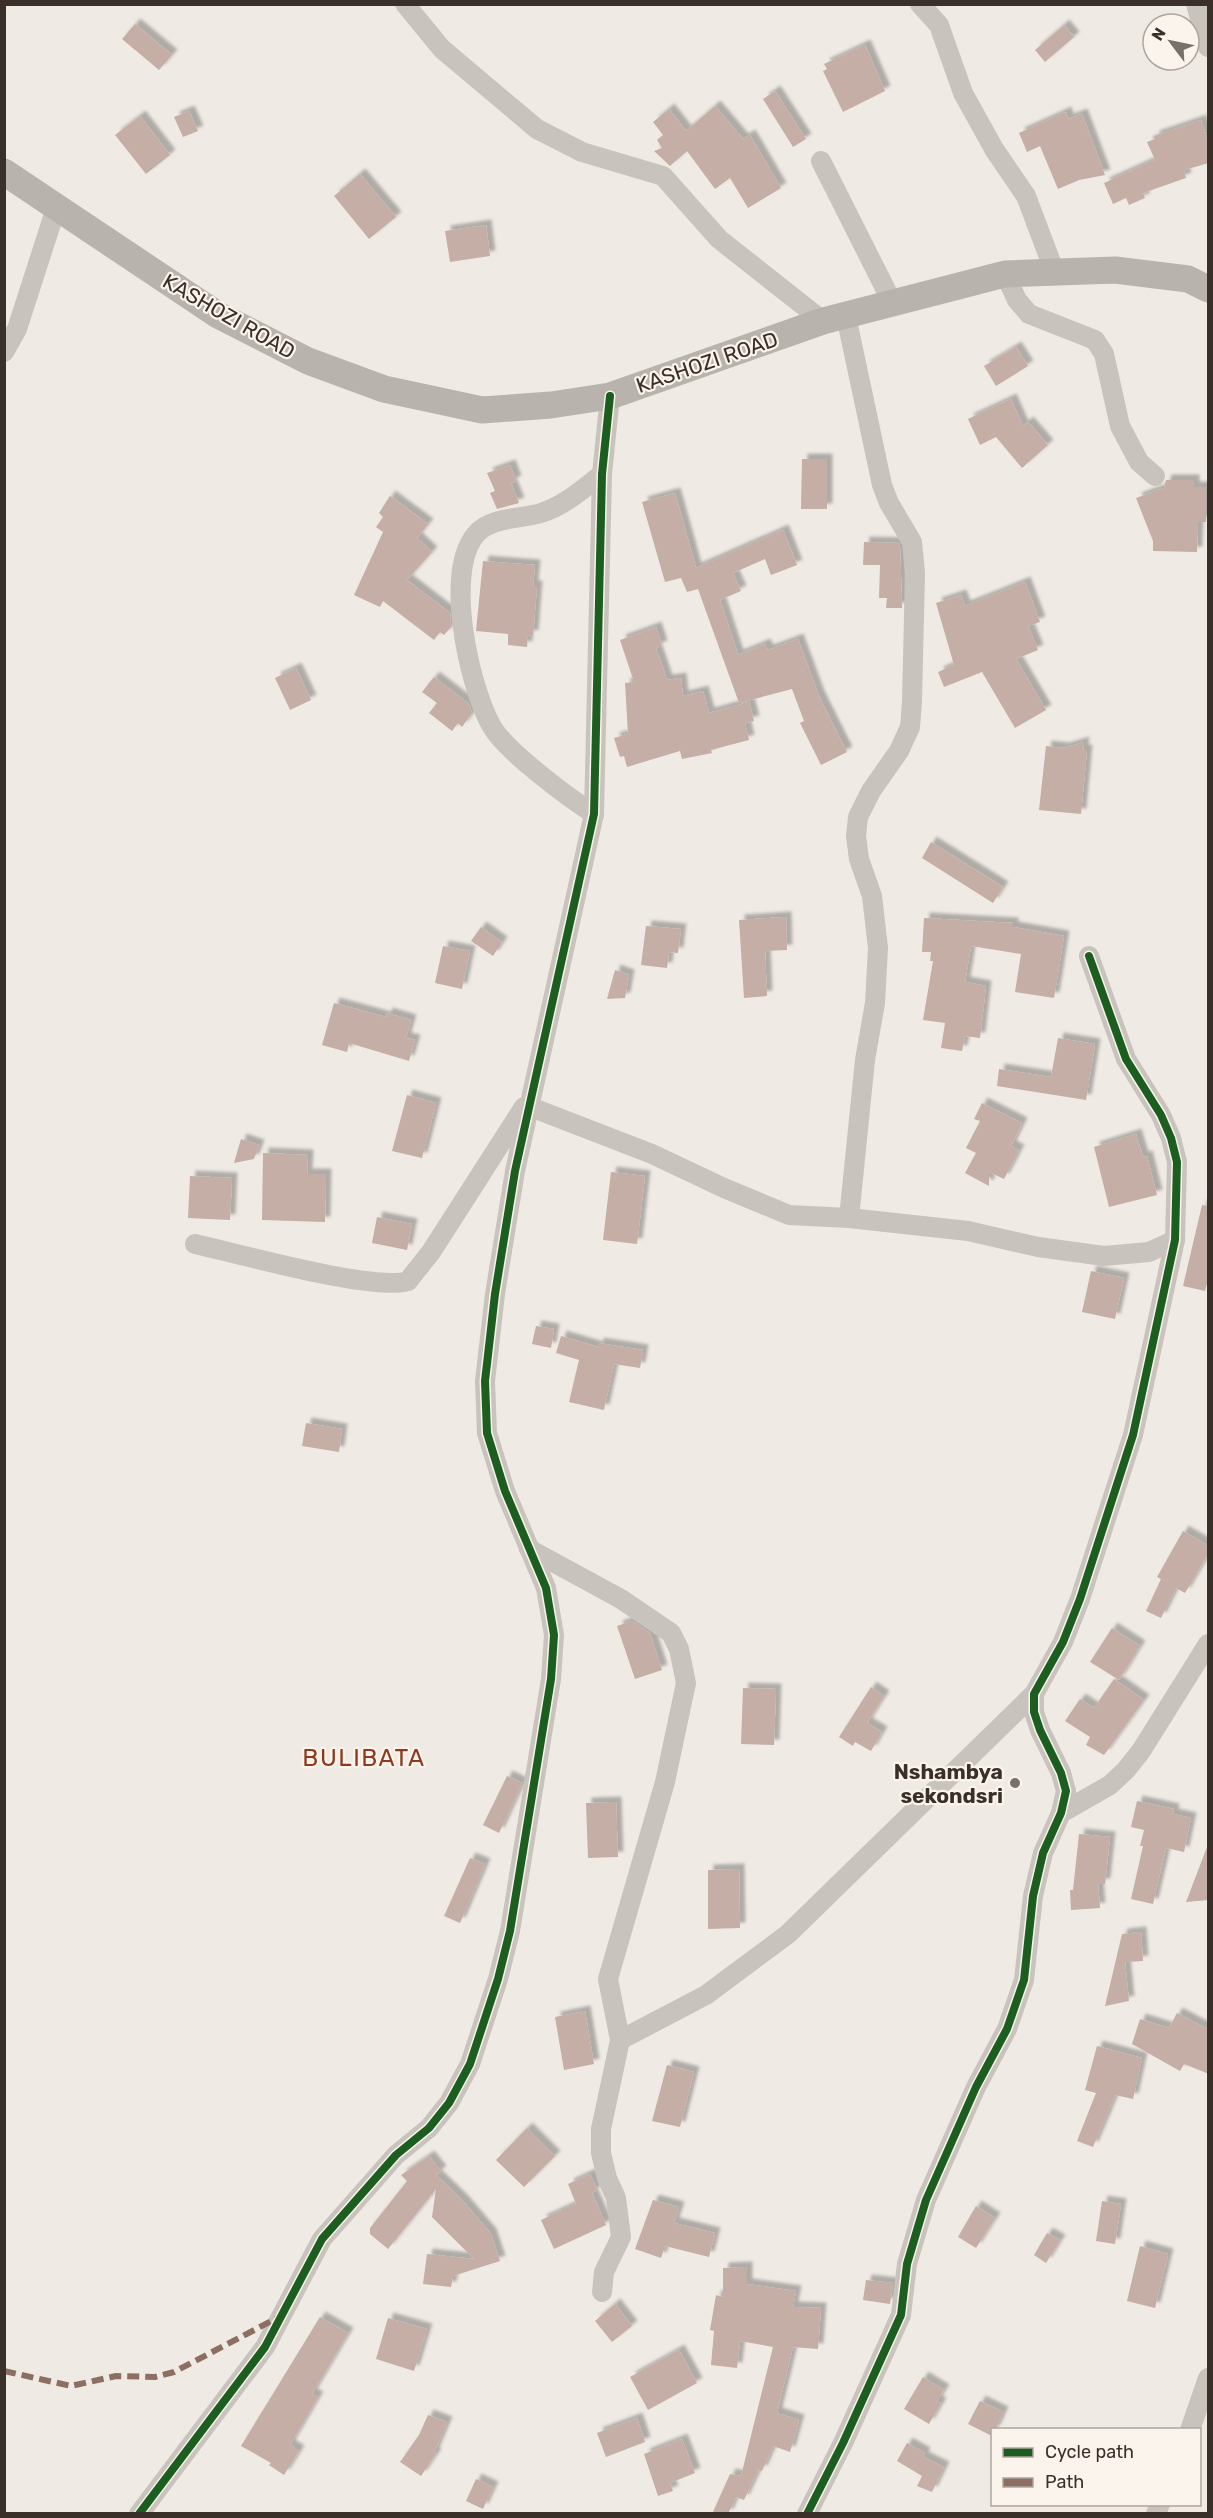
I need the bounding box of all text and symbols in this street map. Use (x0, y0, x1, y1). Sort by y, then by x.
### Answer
north arrow (1141, 12, 1201, 72)
text: N (1148, 24, 1170, 44)
street label: KASHOZI ROAD (159, 268, 299, 364)
street label: KASHOZI ROAD (633, 326, 781, 398)
district label: BULIBATA (302, 1744, 426, 1772)
place label: Nshambya sekondsri (894, 1759, 1003, 1808)
marker: Nshambya sekondsri (1008, 1776, 1022, 1790)
legend (991, 2428, 1201, 2506)
text: Cycle path (1045, 2441, 1134, 2463)
text: Path (1045, 2471, 1084, 2493)

